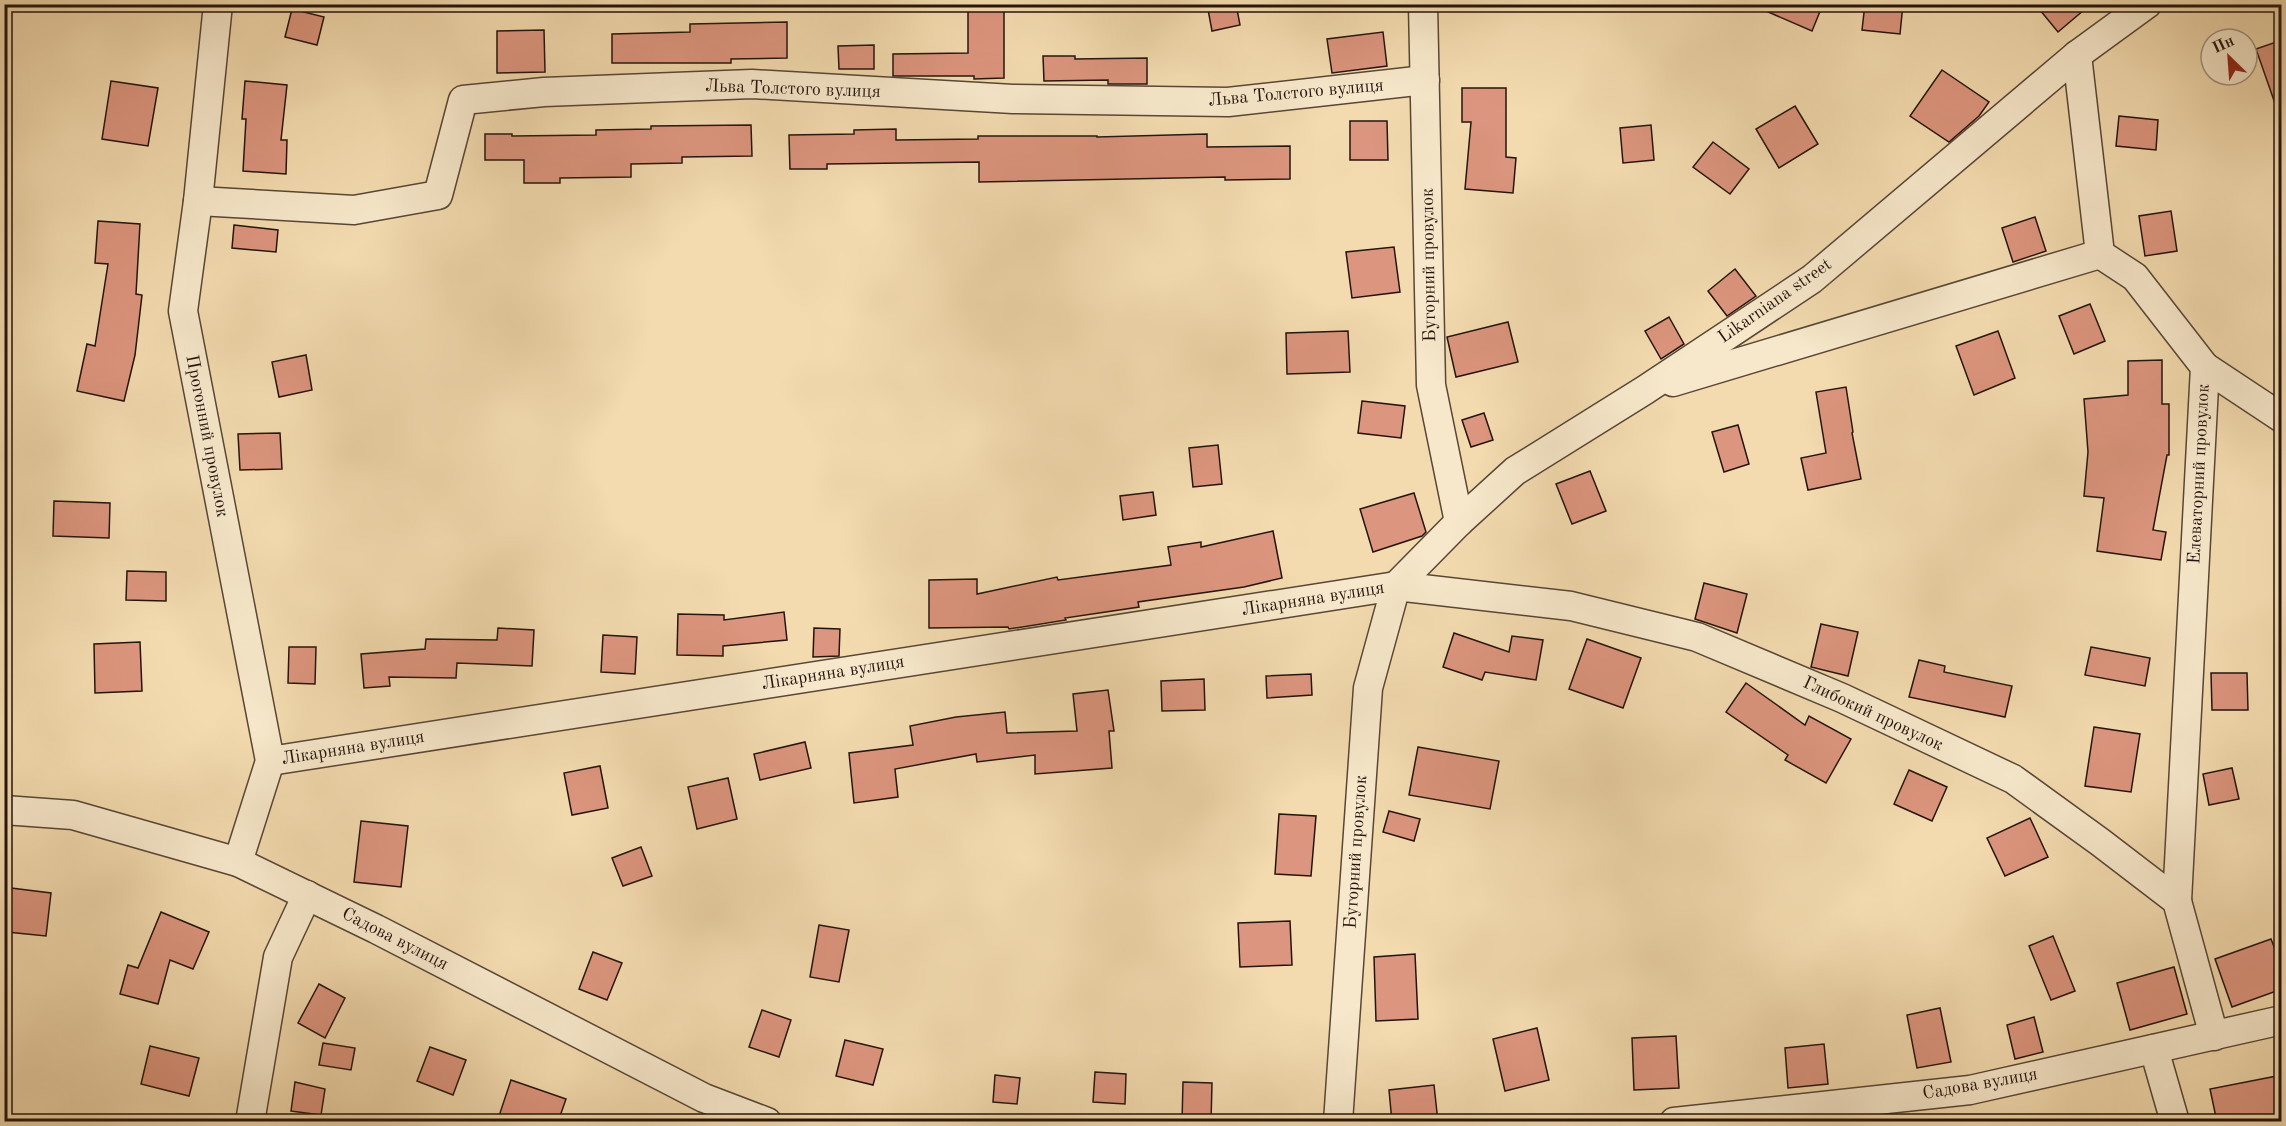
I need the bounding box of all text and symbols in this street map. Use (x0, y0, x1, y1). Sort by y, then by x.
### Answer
north arrow (2199, 27, 2259, 87)
text: Пн (2210, 33, 2237, 57)
street label: Льва Толстого вулиця (1208, 76, 1384, 110)
street label: Льва Толстого вулиця (705, 77, 881, 101)
street label: Бугорний провулок (1419, 188, 1439, 342)
street label: Likarniana street (1715, 255, 1835, 347)
street label: Прогонний провулок (182, 353, 232, 519)
street label: Елеваторний провулок (2185, 383, 2213, 565)
street label: Лікарняна вулиця (1240, 579, 1386, 619)
street label: Лікарняна вулиця (760, 653, 906, 693)
street label: Глибокий провулок (1800, 674, 1946, 754)
street label: Лікарняна вулиця (280, 728, 426, 768)
street label: Бугорний провулок (1342, 775, 1370, 929)
street label: Садова вулиця (339, 905, 451, 973)
street label: Садова вулиця (1921, 1065, 2039, 1103)

